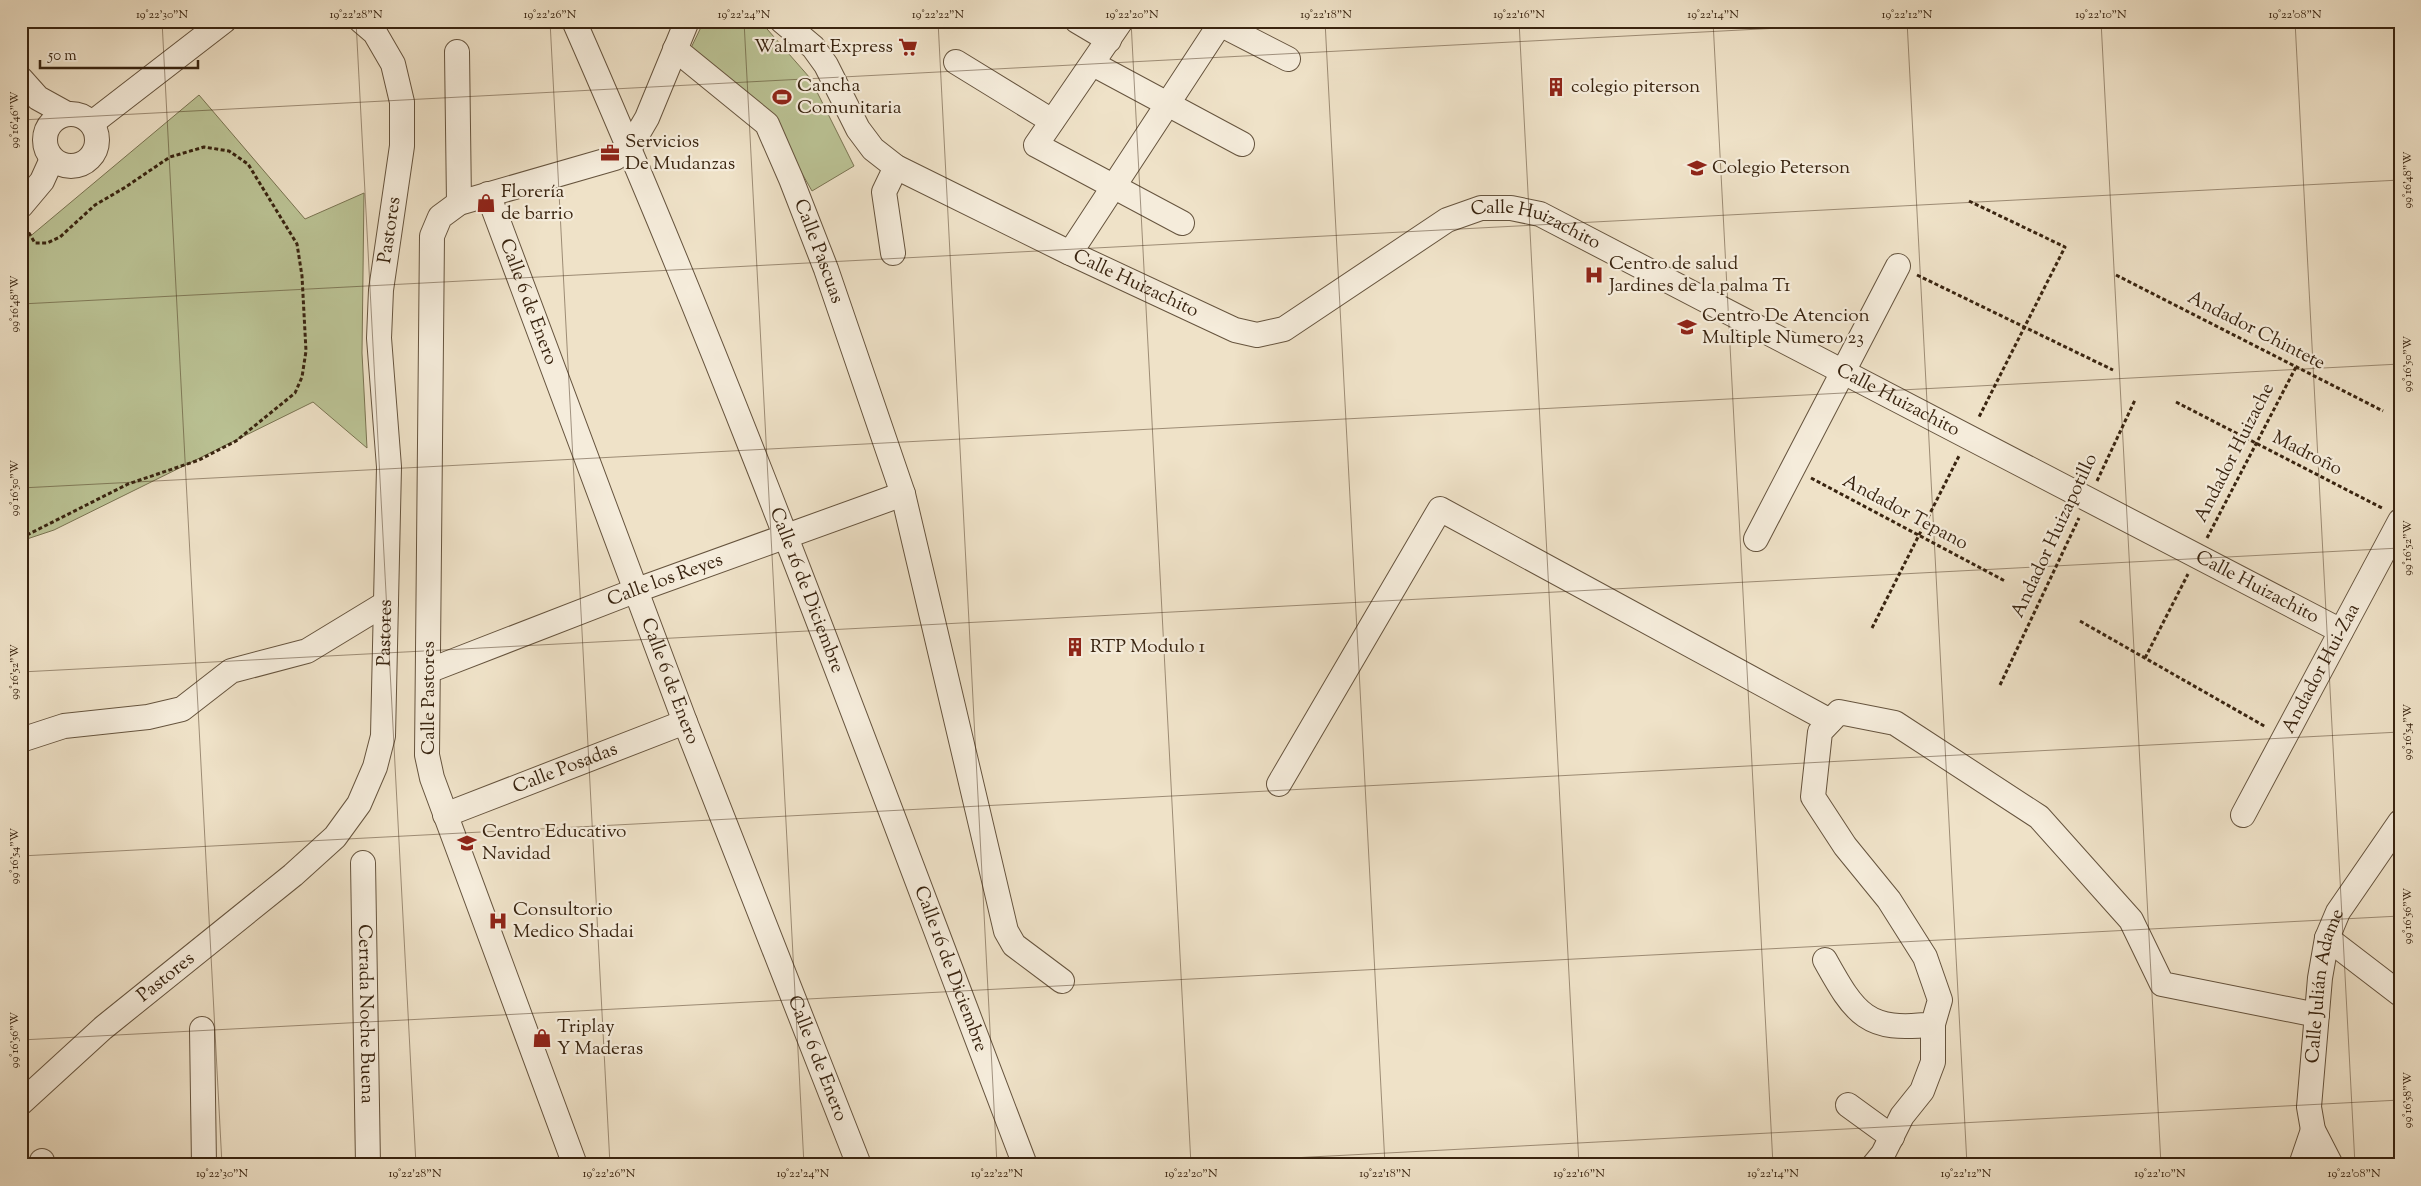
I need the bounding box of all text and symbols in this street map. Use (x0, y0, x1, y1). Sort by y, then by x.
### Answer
text: 19°22'30"N (136, 6, 189, 24)
text: 19°22'28"N (330, 6, 383, 24)
text: 19°22'26"N (524, 6, 577, 24)
text: 19°22'24"N (718, 6, 771, 24)
text: 19°22'22"N (912, 6, 965, 24)
text: 19°22'20"N (1106, 6, 1159, 24)
text: 19°22'18"N (1300, 6, 1352, 24)
text: 19°22'16"N (1493, 6, 1545, 24)
text: 19°22'14"N (1687, 6, 1739, 24)
text: 19°22'12"N (1882, 6, 1933, 24)
text: 19°22'10"N (2075, 6, 2127, 24)
text: 19°22'08"N (2268, 6, 2322, 24)
place label: Walmart Express (754, 34, 893, 61)
supermarket icon: Walmart Express (897, 36, 919, 58)
scale bar (40, 38, 198, 70)
text: 50 m (47, 46, 77, 67)
place label: Cancha Comunitaria (797, 73, 902, 122)
place label: colegio piterson (1571, 74, 1700, 101)
building icon: colegio piterson (1545, 76, 1567, 98)
sports icon: Cancha Comunitaria (771, 86, 793, 108)
text: 99°16'46"W (6, 91, 24, 148)
place label: Servicios De Mudanzas (625, 129, 735, 178)
office icon: Servicios De Mudanzas (599, 142, 621, 164)
text: 99°16'48"W (2399, 151, 2417, 209)
place label: Colegio Peterson (1712, 155, 1850, 182)
school or university icon: Colegio Peterson (1686, 157, 1708, 179)
place label: Florería de barrio (501, 179, 573, 228)
shop icon: Florería de barrio (475, 192, 497, 214)
street label: Calle Huizachito (1467, 194, 1605, 257)
street label: Pastores (372, 195, 408, 265)
street label: Calle Pascuas (787, 195, 850, 307)
street label: Calle 6 de Enero (492, 235, 564, 369)
street label: Calle Huizachito (1068, 243, 1203, 325)
place label: Centro de salud Jardines de la palma T1 (1608, 251, 1791, 300)
hospital icon: Centro de salud Jardines de la palma T1 (1583, 264, 1605, 286)
text: 99°16'48"W (6, 275, 24, 333)
street label: Andador Chintete (2182, 285, 2330, 377)
place label: Centro De Atencion Multiple Numero 23 (1702, 303, 1870, 352)
school or university icon: Centro De Atencion Multiple Numero 23 (1676, 316, 1698, 338)
text: 99°16'50"W (2399, 335, 2417, 392)
street label: Calle Huizachito (1831, 357, 1964, 444)
street label: Andador Huizache (2188, 379, 2282, 527)
street label: Madroño (2267, 425, 2347, 483)
street label: Andador Huizapotillo (2005, 449, 2105, 623)
text: 99°16'50"W (6, 459, 24, 516)
street label: Andador Tepano (1837, 468, 1973, 558)
street label: Calle 16 de Diciembre (762, 503, 851, 677)
text: 99°16'52"W (2399, 519, 2417, 576)
street label: Calle Huizachito (2190, 544, 2324, 631)
street label: Calle los Reyes (603, 547, 727, 614)
street label: Pastores (371, 599, 400, 667)
street label: Andador Hui-Zaa (2275, 599, 2367, 738)
street label: Calle 6 de Enero (634, 614, 706, 748)
place label: RTP Modulo 1 (1090, 634, 1206, 661)
building icon: RTP Modulo 1 (1064, 636, 1086, 658)
street label: Calle Pastores (416, 641, 443, 755)
text: 99°16'52"W (6, 643, 24, 700)
text: 99°16'54"W (2399, 703, 2417, 760)
street label: Calle Posadas (509, 736, 622, 801)
place label: Centro Educativo Navidad (482, 819, 626, 868)
text: 99°16'54"W (6, 827, 24, 884)
school or university icon: Centro Educativo Navidad (456, 832, 478, 854)
street label: Calle 16 de Diciembre (907, 882, 994, 1056)
text: 99°16'56"W (2399, 887, 2417, 944)
place label: Consultorio Medico Shadai (513, 897, 634, 946)
street label: Calle Julián Adame (2299, 904, 2351, 1064)
hospital icon: Consultorio Medico Shadai (487, 910, 509, 932)
street label: Cerrada Noche Buena (351, 924, 380, 1104)
street label: Pastores (131, 946, 201, 1009)
street label: Calle 6 de Enero (780, 992, 854, 1125)
text: 99°16'56"W (6, 1011, 24, 1068)
place label: Triplay Y Maderas (557, 1014, 643, 1063)
shop icon: Triplay Y Maderas (531, 1027, 553, 1049)
text: 99°16'58"W (2399, 1071, 2417, 1128)
text: 19°22'30"N (196, 1165, 249, 1183)
text: 19°22'28"N (389, 1165, 442, 1183)
text: 19°22'26"N (583, 1165, 636, 1183)
text: 19°22'24"N (777, 1165, 830, 1183)
text: 19°22'22"N (971, 1165, 1024, 1183)
text: 19°22'20"N (1165, 1165, 1218, 1183)
text: 19°22'18"N (1359, 1165, 1411, 1183)
text: 19°22'16"N (1553, 1165, 1605, 1183)
text: 19°22'14"N (1747, 1165, 1799, 1183)
text: 19°22'12"N (1941, 1165, 1992, 1183)
text: 19°22'10"N (2134, 1165, 2186, 1183)
text: 19°22'08"N (2327, 1165, 2381, 1183)

